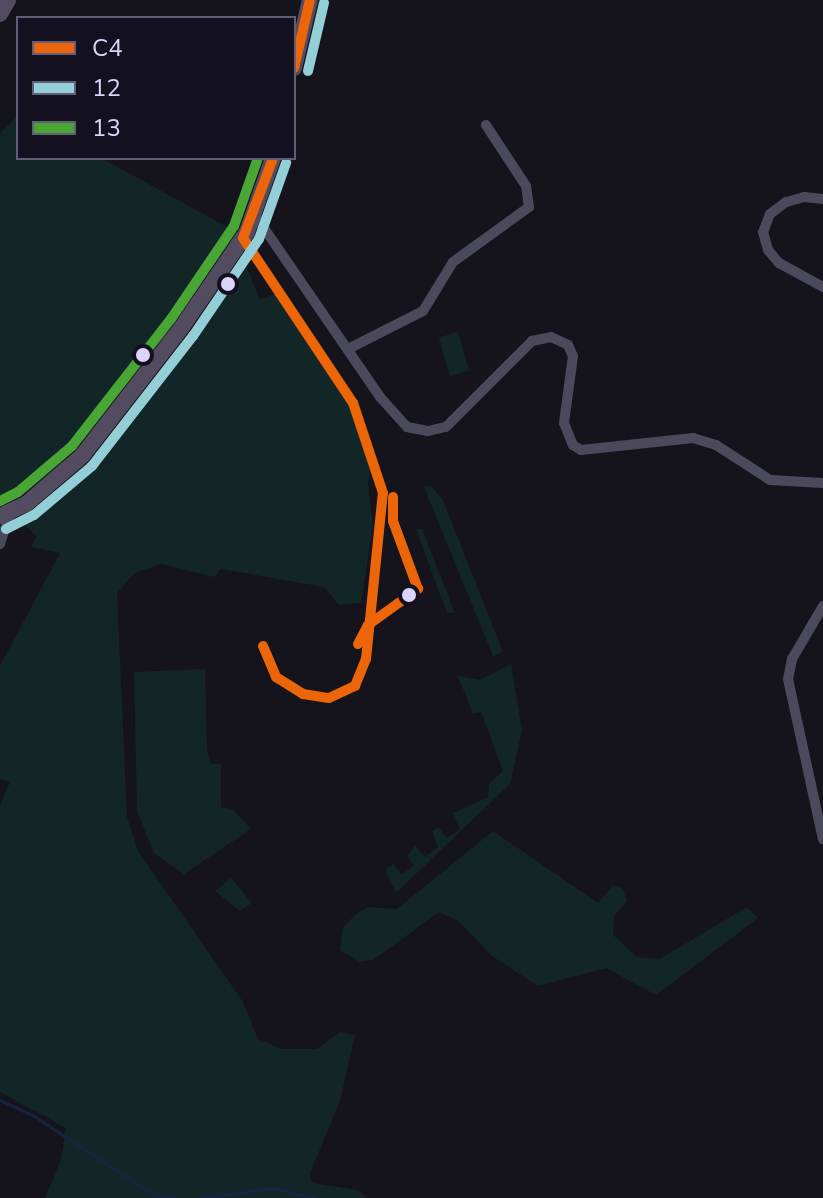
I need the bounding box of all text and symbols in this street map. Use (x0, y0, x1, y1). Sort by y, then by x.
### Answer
legend (16, 16, 296, 160)
text: C4 (92, 32, 123, 64)
text: 12 (92, 72, 121, 104)
text: 13 (92, 112, 121, 144)
unlabelled marker (220, 276, 236, 292)
unlabelled marker (135, 347, 151, 363)
unlabelled marker (401, 587, 417, 603)

